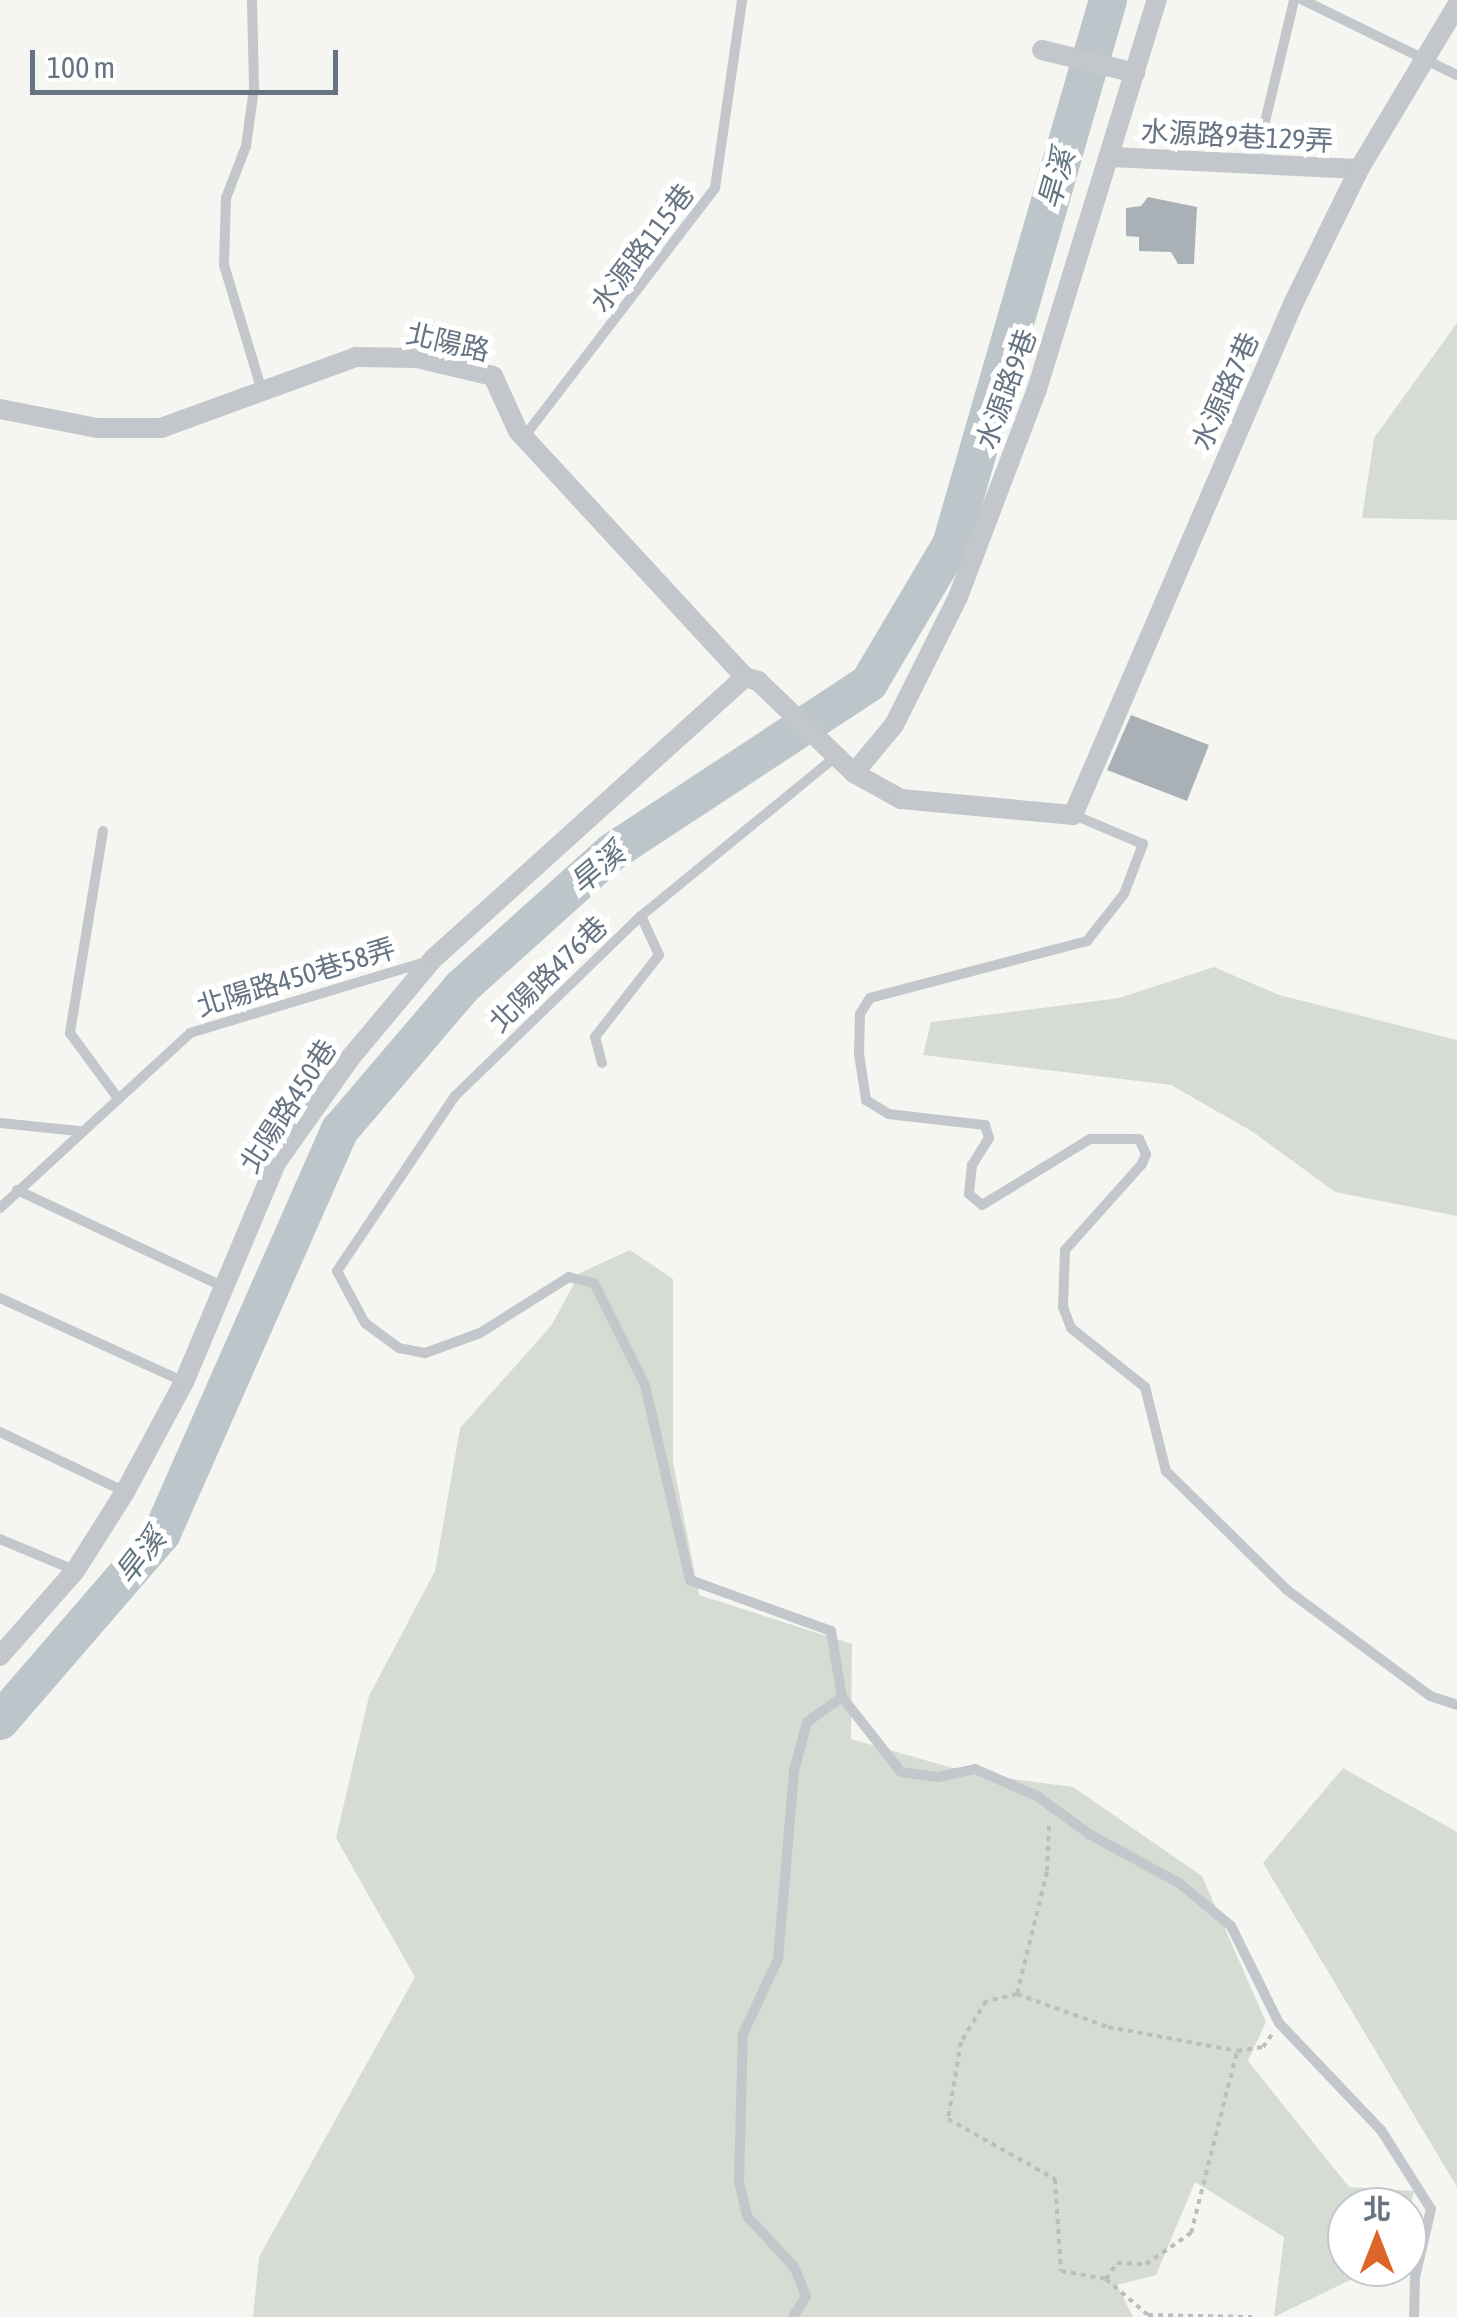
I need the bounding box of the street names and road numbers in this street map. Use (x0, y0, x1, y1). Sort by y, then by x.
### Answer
street label: 水源路9巷129弄 (1140, 114, 1334, 158)
street label: 水源路115巷 (583, 177, 701, 319)
street label: 北陽路 (403, 316, 493, 368)
street label: 水源路9巷 (969, 324, 1043, 454)
street label: 水源路7巷 (1184, 327, 1266, 455)
street label: 北陽路476巷 (482, 909, 614, 1039)
street label: 北陽路450巷58弄 (193, 931, 399, 1023)
street label: 北陽路450巷 (233, 1033, 343, 1179)

